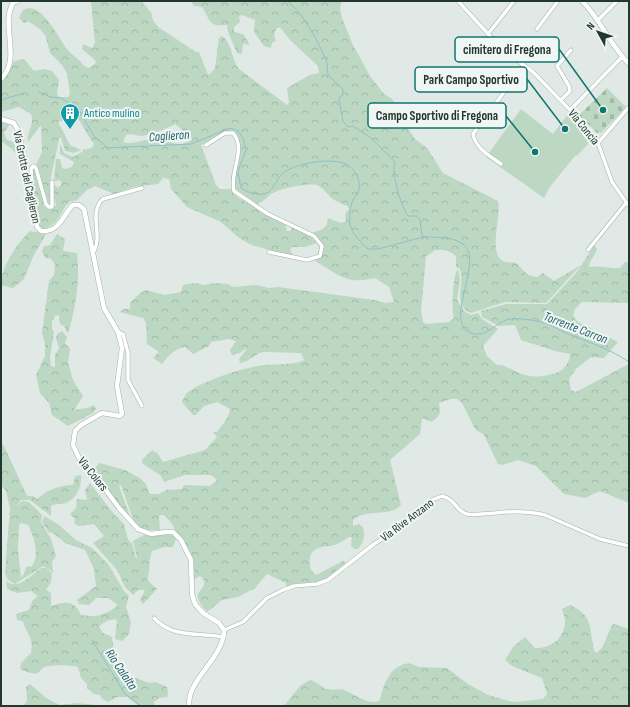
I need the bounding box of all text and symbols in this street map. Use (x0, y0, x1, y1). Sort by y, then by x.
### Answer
north arrow (578, 12, 618, 52)
text: N (584, 19, 598, 32)
callout: cimitero di Fregona (455, 37, 559, 62)
text: cimitero di Fregona (463, 42, 551, 58)
callout: Park Campo Sportivo (415, 67, 527, 92)
text: Park Campo Sportivo (423, 72, 519, 88)
building icon: Antico mulino (59, 102, 81, 130)
callout: Campo Sportivo di Fregona (368, 103, 506, 128)
place label: Antico mulino (83, 106, 140, 121)
street label: Via Concia (565, 106, 603, 149)
text: Campo Sportivo di Fregona (376, 108, 498, 124)
water label: Caglieron (148, 127, 191, 145)
street label: Via Grotte del Caglieron (9, 129, 44, 225)
water label: Torrente Carron (541, 308, 610, 348)
street label: Via Colors (74, 454, 111, 494)
street label: Via Rive Anzano (378, 496, 437, 545)
water label: Rio Calalta (102, 646, 141, 694)

